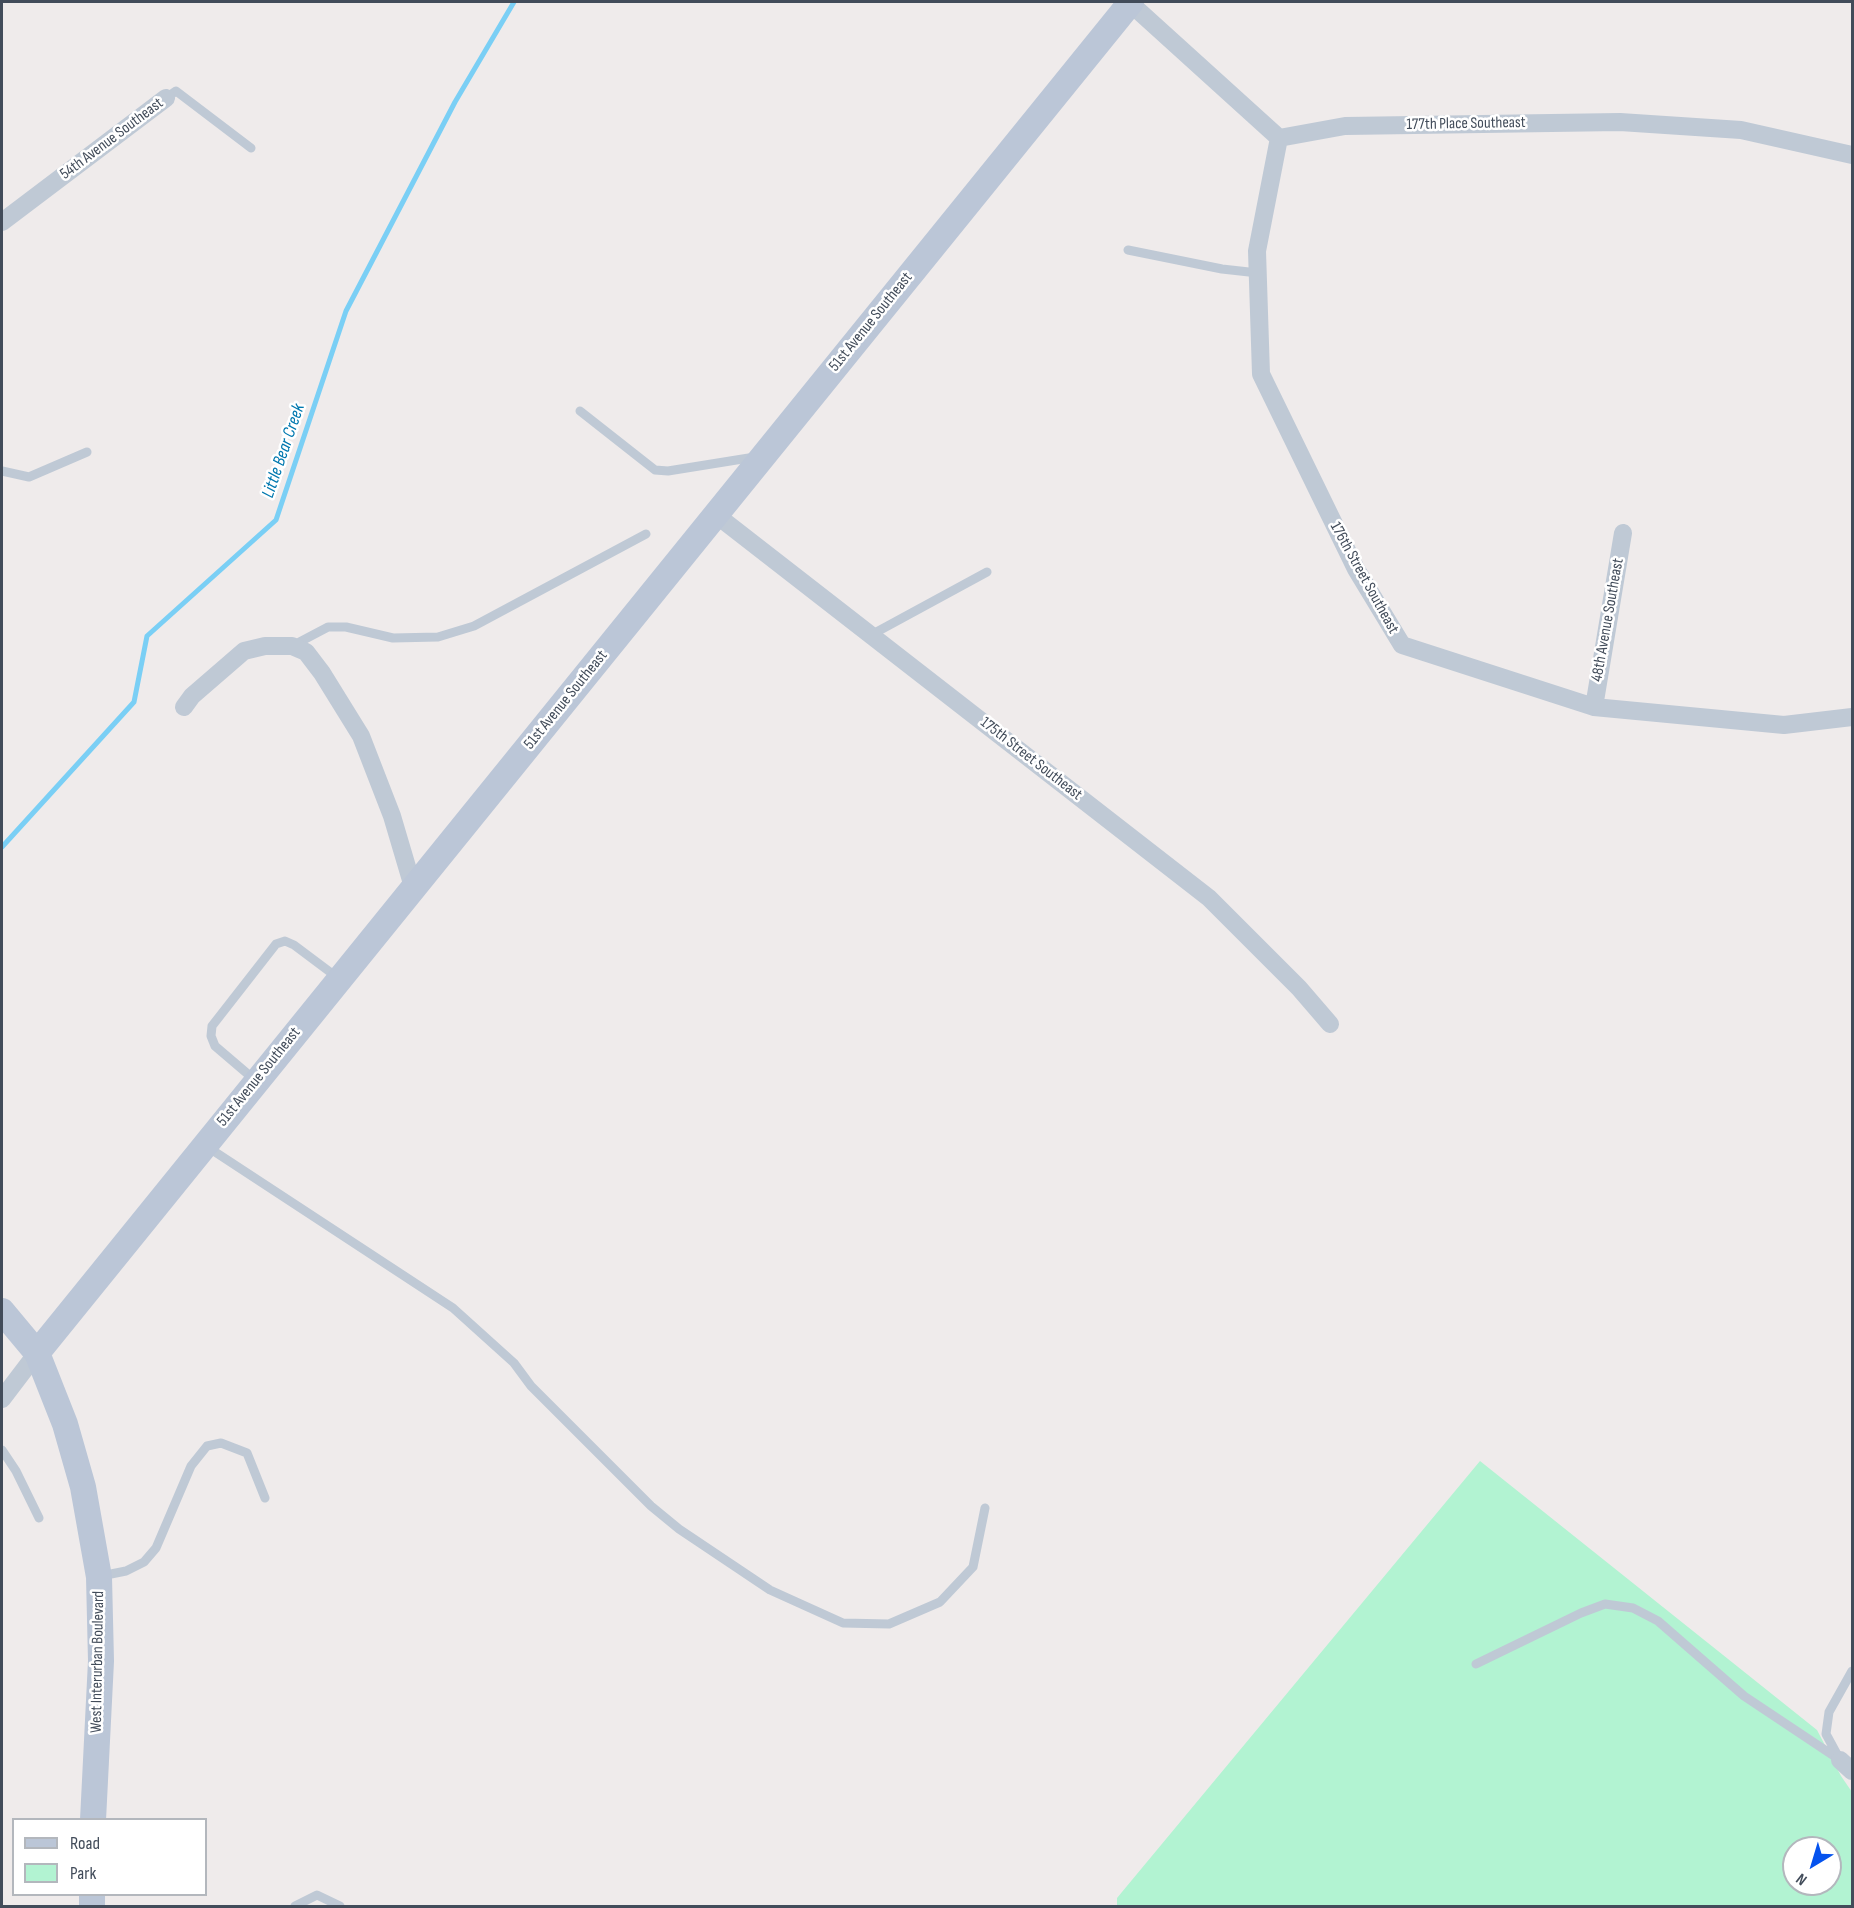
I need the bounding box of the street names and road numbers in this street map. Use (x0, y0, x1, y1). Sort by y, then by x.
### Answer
street label: 54th Avenue Southeast (57, 94, 167, 184)
street label: 177th Place Southeast (1406, 113, 1526, 135)
street label: 51st Avenue Southeast (825, 269, 917, 375)
street label: 176th Street Southeast (1325, 519, 1403, 637)
street label: 48th Avenue Southeast (1588, 557, 1628, 683)
street label: 51st Avenue Southeast (520, 647, 612, 753)
street label: 175th Street Southeast (976, 713, 1086, 805)
street label: 51st Avenue Southeast (213, 1024, 305, 1130)
street label: West Interurban Boulevard (87, 1591, 109, 1733)

